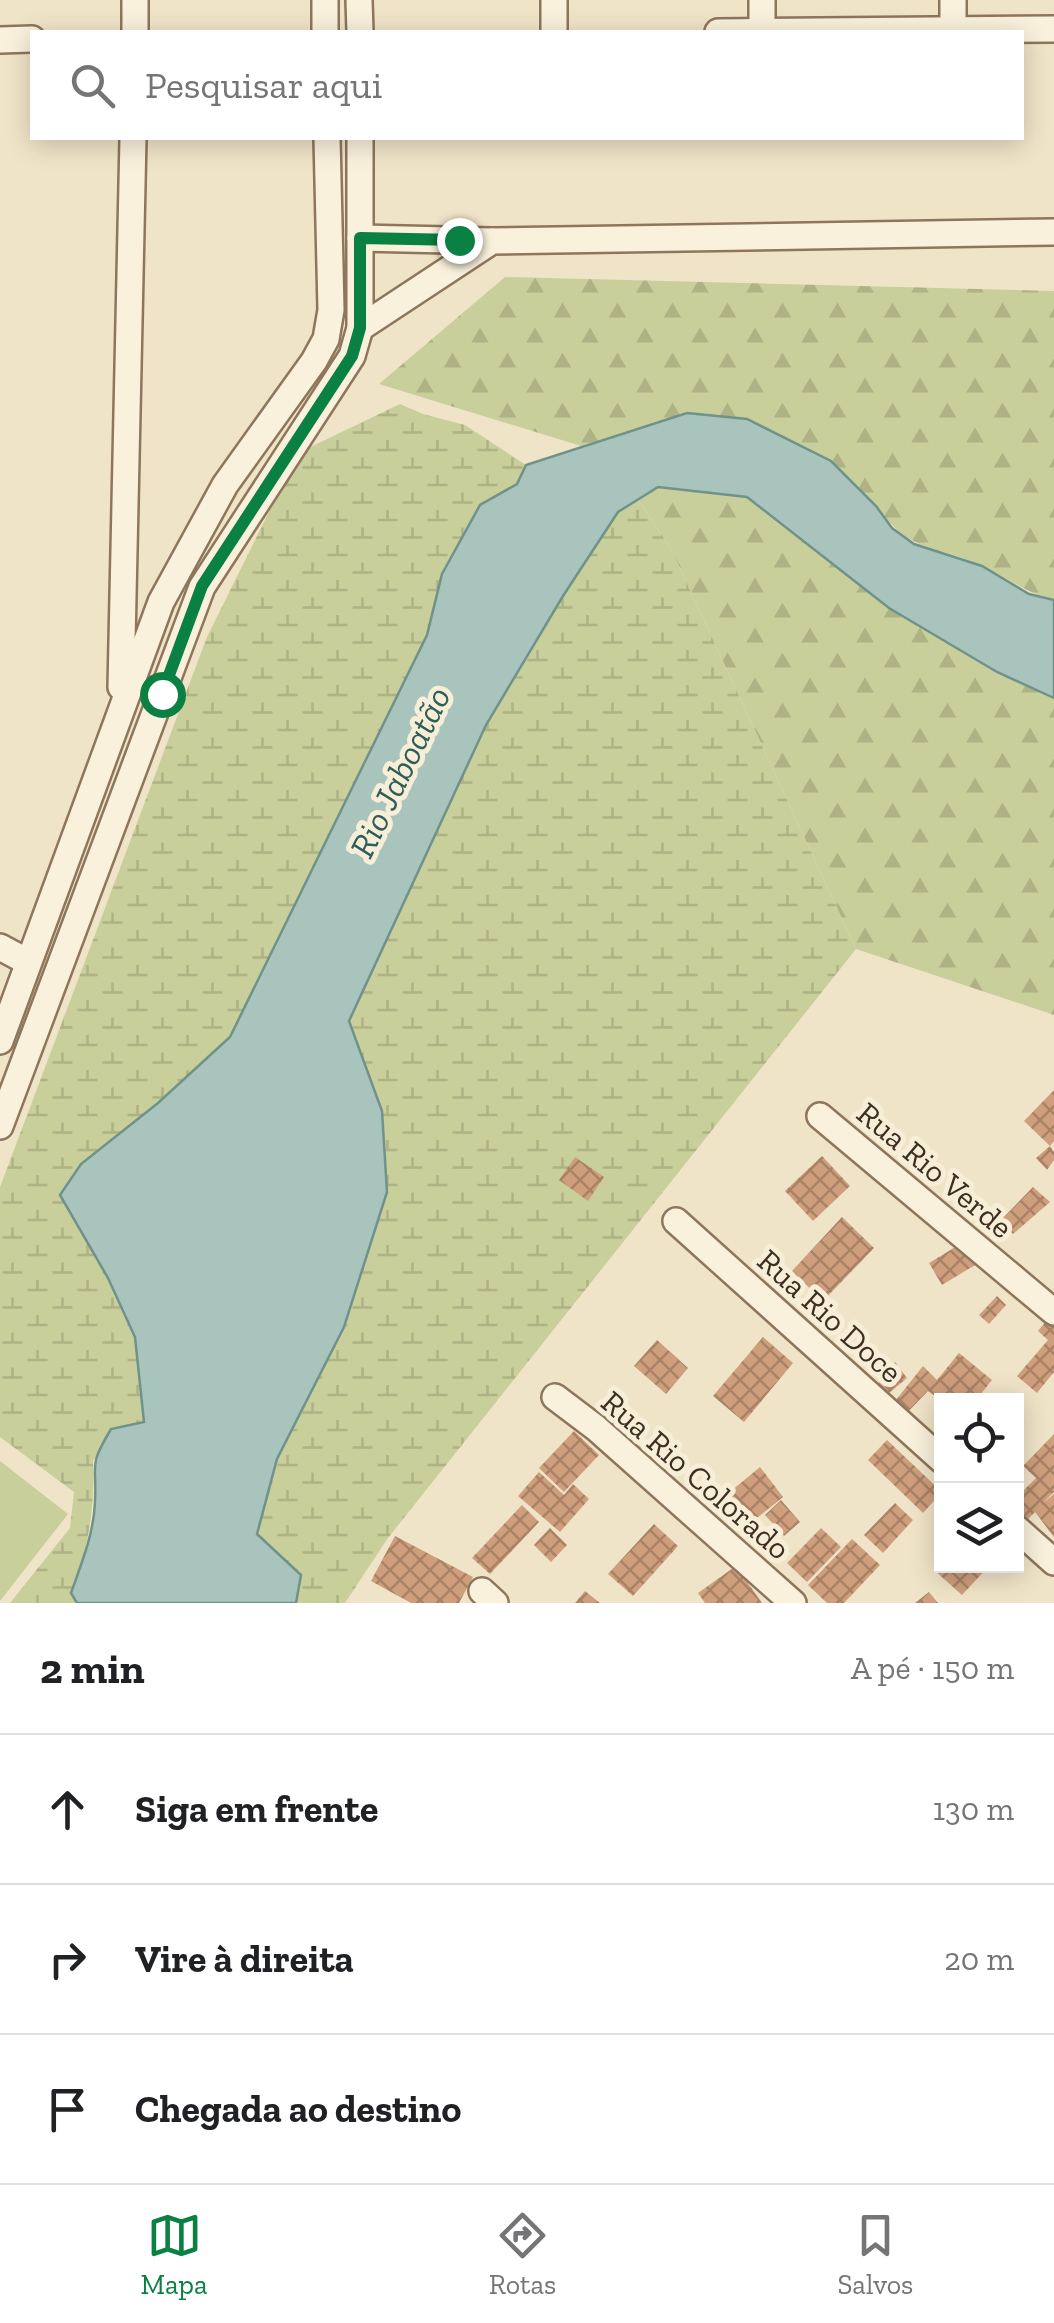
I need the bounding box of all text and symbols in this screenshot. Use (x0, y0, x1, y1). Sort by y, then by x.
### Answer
search box (30, 30, 1024, 140)
icon: search (65, 58, 120, 113)
text: Pesquisar aqui (145, 62, 382, 108)
route end (437, 218, 483, 264)
route start (140, 672, 186, 718)
water label: Rio Jaboatão (341, 680, 459, 864)
street label: Rua Rio Verde (849, 1094, 1021, 1246)
street label: Rua Rio Doce (750, 1241, 910, 1391)
street label: Rua Rio Colorado (594, 1383, 798, 1567)
map controls (934, 1393, 1024, 1573)
button: locate (934, 1393, 1024, 1483)
button: layers (934, 1483, 1024, 1573)
text: 2 min (40, 1643, 145, 1694)
text: A pé · 150 m (851, 1649, 1014, 1687)
icon: ahead (40, 1782, 95, 1837)
text: Siga em frente (135, 1786, 378, 1832)
text: 130 m (933, 1790, 1014, 1828)
icon: right (40, 1932, 95, 1987)
text: Vire à direita (135, 1936, 354, 1982)
text: 20 m (944, 1940, 1014, 1978)
icon: arrive (40, 2082, 95, 2137)
text: Chegada ao destino (135, 2086, 461, 2132)
tab: Mapa (141, 2208, 207, 2301)
tab: Rotas (489, 2208, 556, 2301)
tab: Salvos (837, 2208, 913, 2301)

